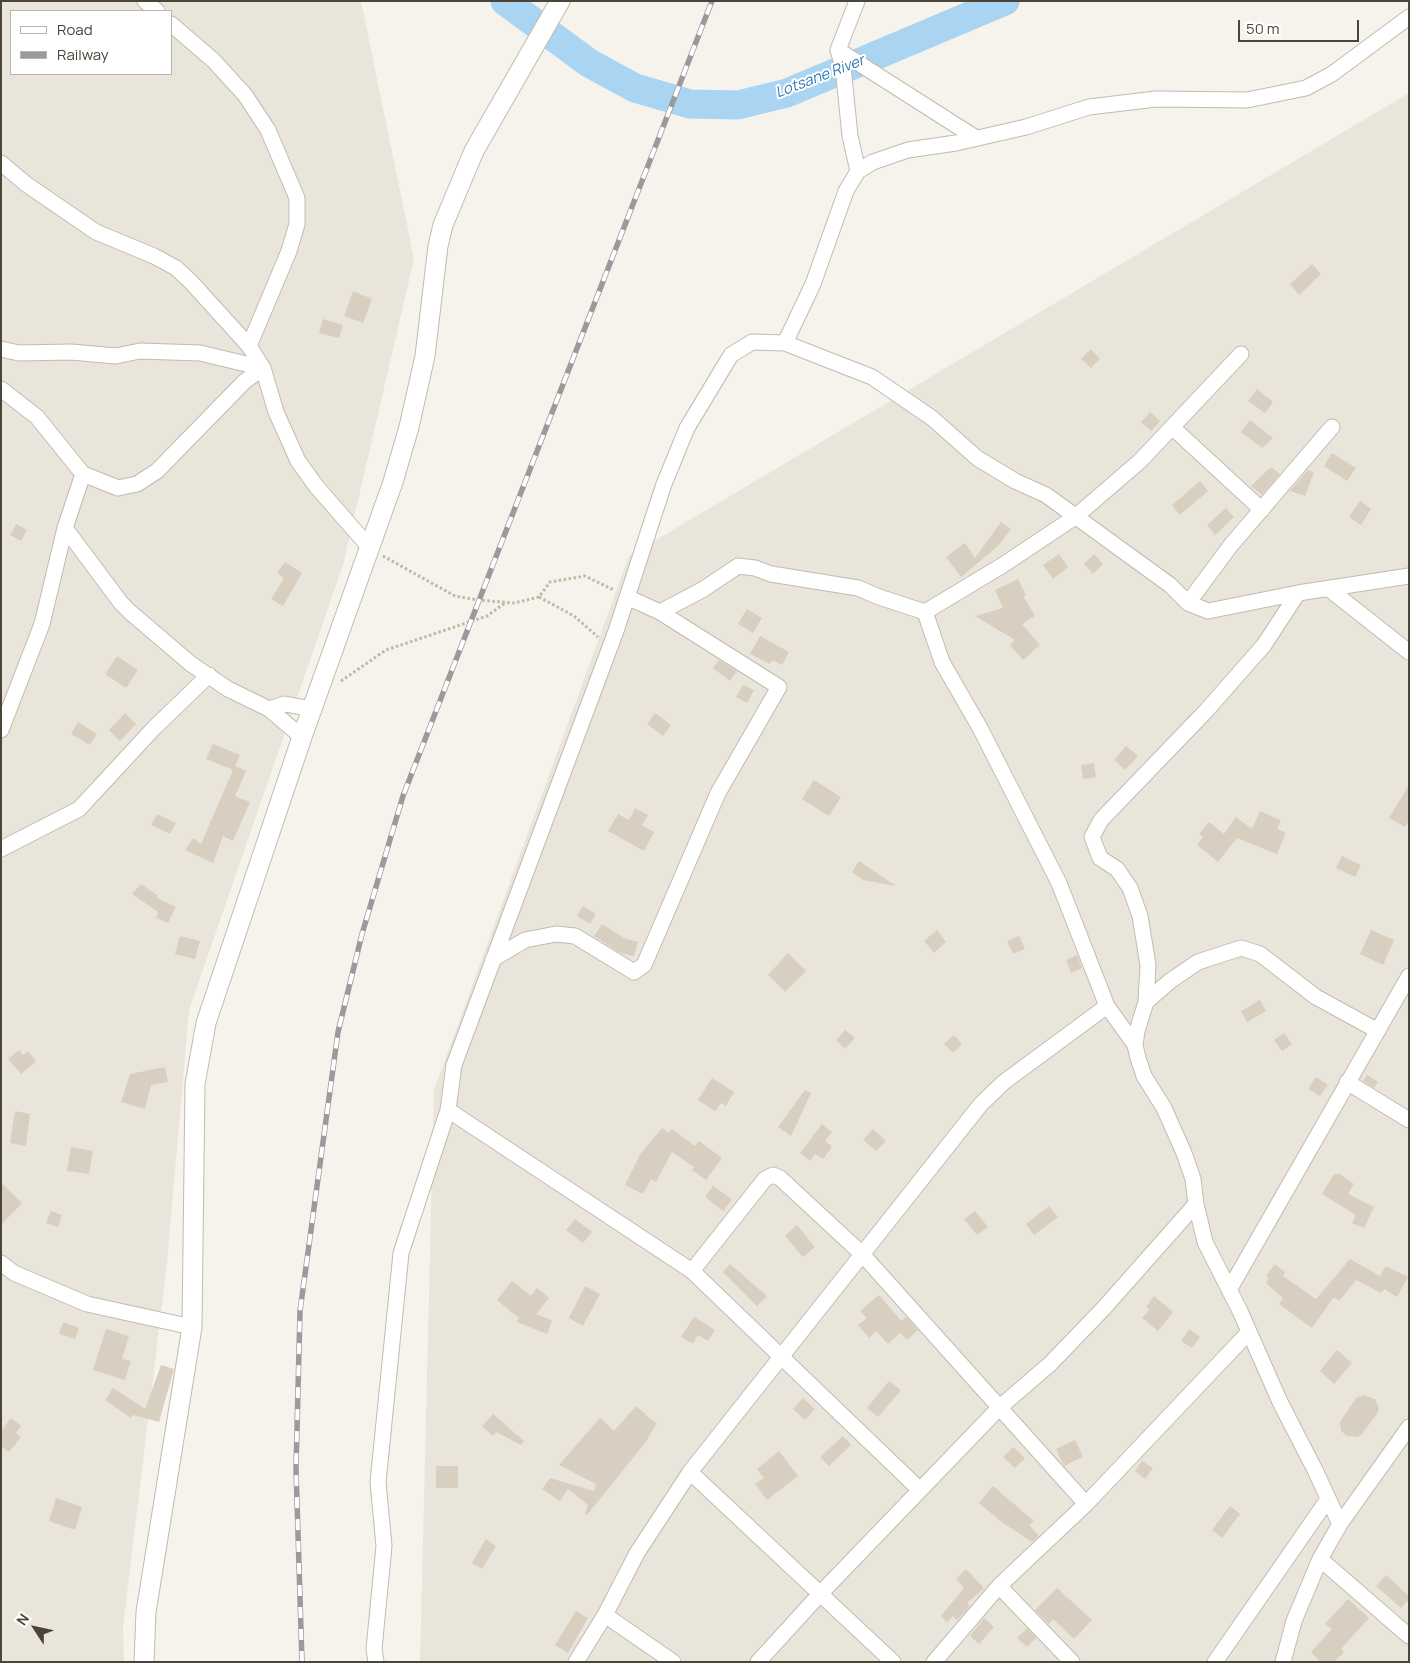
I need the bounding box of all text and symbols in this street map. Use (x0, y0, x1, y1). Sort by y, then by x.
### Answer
legend (10, 10, 172, 75)
scale bar (1240, 10, 1361, 42)
text: 50 m (1246, 18, 1280, 39)
text: Road (57, 19, 93, 40)
text: Railway (57, 44, 109, 65)
water label: Lotsane River (773, 52, 867, 102)
north arrow (10, 1603, 60, 1653)
text: N (12, 1610, 33, 1629)

